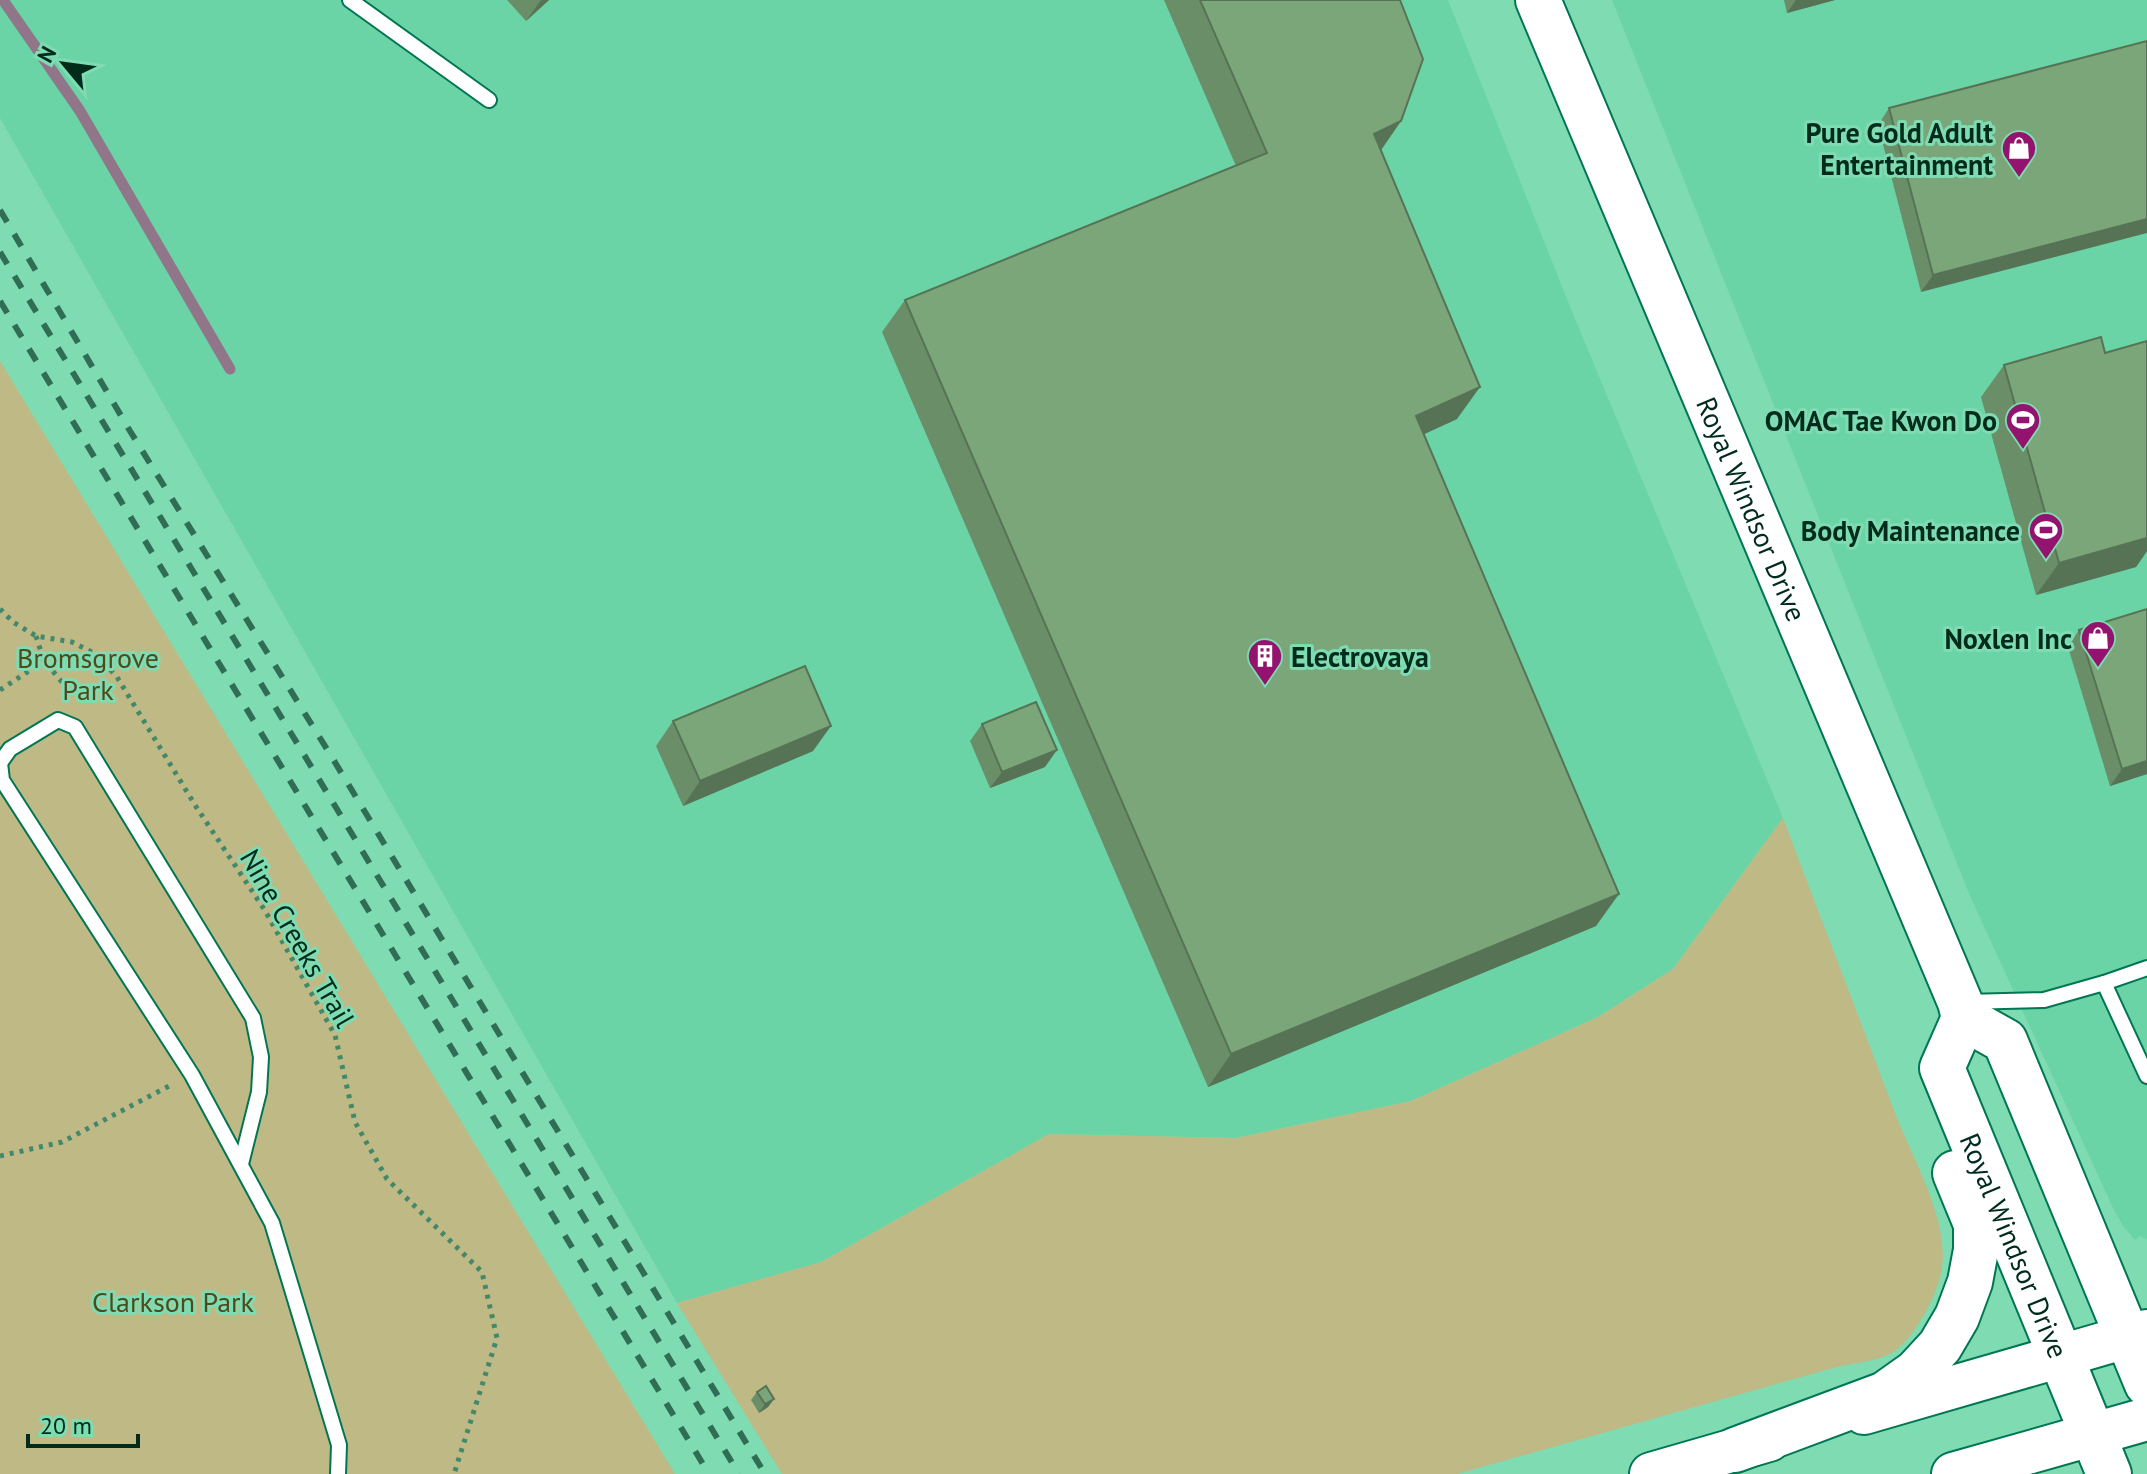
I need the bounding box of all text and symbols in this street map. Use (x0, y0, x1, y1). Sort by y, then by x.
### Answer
north arrow (24, 24, 104, 104)
text: N (31, 41, 62, 67)
place label: Pure Gold Adult Entertainment (1805, 114, 1993, 183)
shop icon: Pure Gold Adult Entertainment (2000, 129, 2038, 179)
street label: Royal Windsor Drive (1689, 391, 1816, 626)
sports icon: OMAC Tae Kwon Do (2004, 401, 2042, 451)
place label: OMAC Tae Kwon Do (1765, 402, 1997, 439)
sports icon: Body Maintenance (2027, 511, 2065, 561)
place label: Body Maintenance (1801, 512, 2020, 549)
shop icon: Noxlen Inc (2079, 619, 2117, 669)
place label: Noxlen Inc (1944, 620, 2072, 657)
building icon: Electrovaya (1246, 637, 1284, 687)
place label: Electrovaya (1291, 638, 1429, 675)
park label: Bromsgrove Park (17, 639, 159, 708)
street label: Nine Creeks Trail (232, 842, 364, 1034)
street label: Royal Windsor Drive (1952, 1127, 2078, 1363)
park label: Clarkson Park (92, 1283, 255, 1320)
scale bar (28, 1398, 138, 1448)
text: 20 m (40, 1410, 92, 1441)

